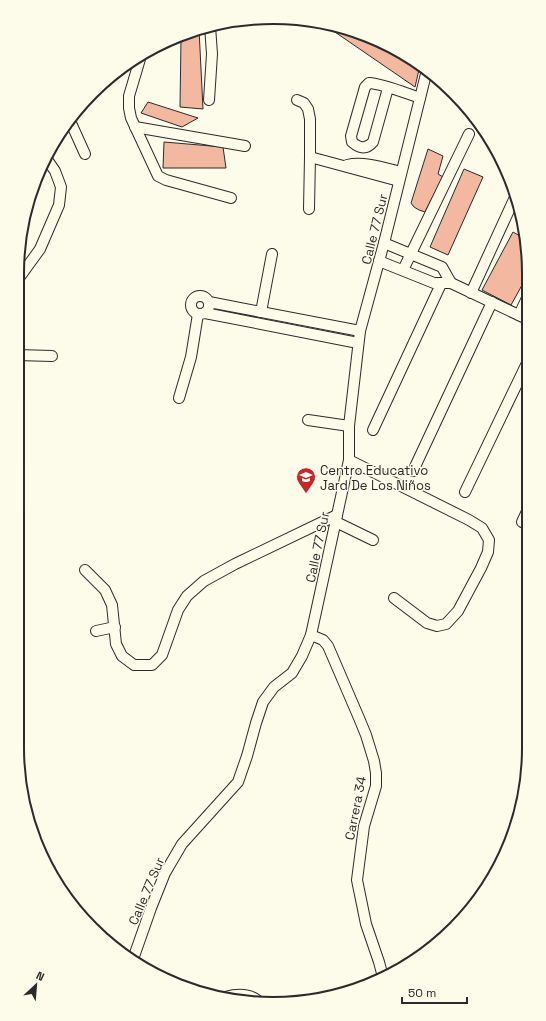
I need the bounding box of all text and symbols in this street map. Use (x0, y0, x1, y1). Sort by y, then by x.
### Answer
street label: Calle 77 Sur (358, 192, 391, 266)
place label: Centro Educativo Jard De Los Niños (320, 462, 431, 494)
school or university icon: Centro Educativo Jard De Los Niños (295, 466, 317, 494)
street label: Calle 77 Sur (302, 510, 333, 584)
street label: Carrera 34 (341, 775, 370, 841)
street label: Calle 77 Sur (125, 855, 168, 928)
north arrow (16, 965, 56, 1005)
text: N (34, 968, 47, 984)
scale bar (402, 979, 467, 1005)
text: 50 m (408, 985, 436, 1001)

